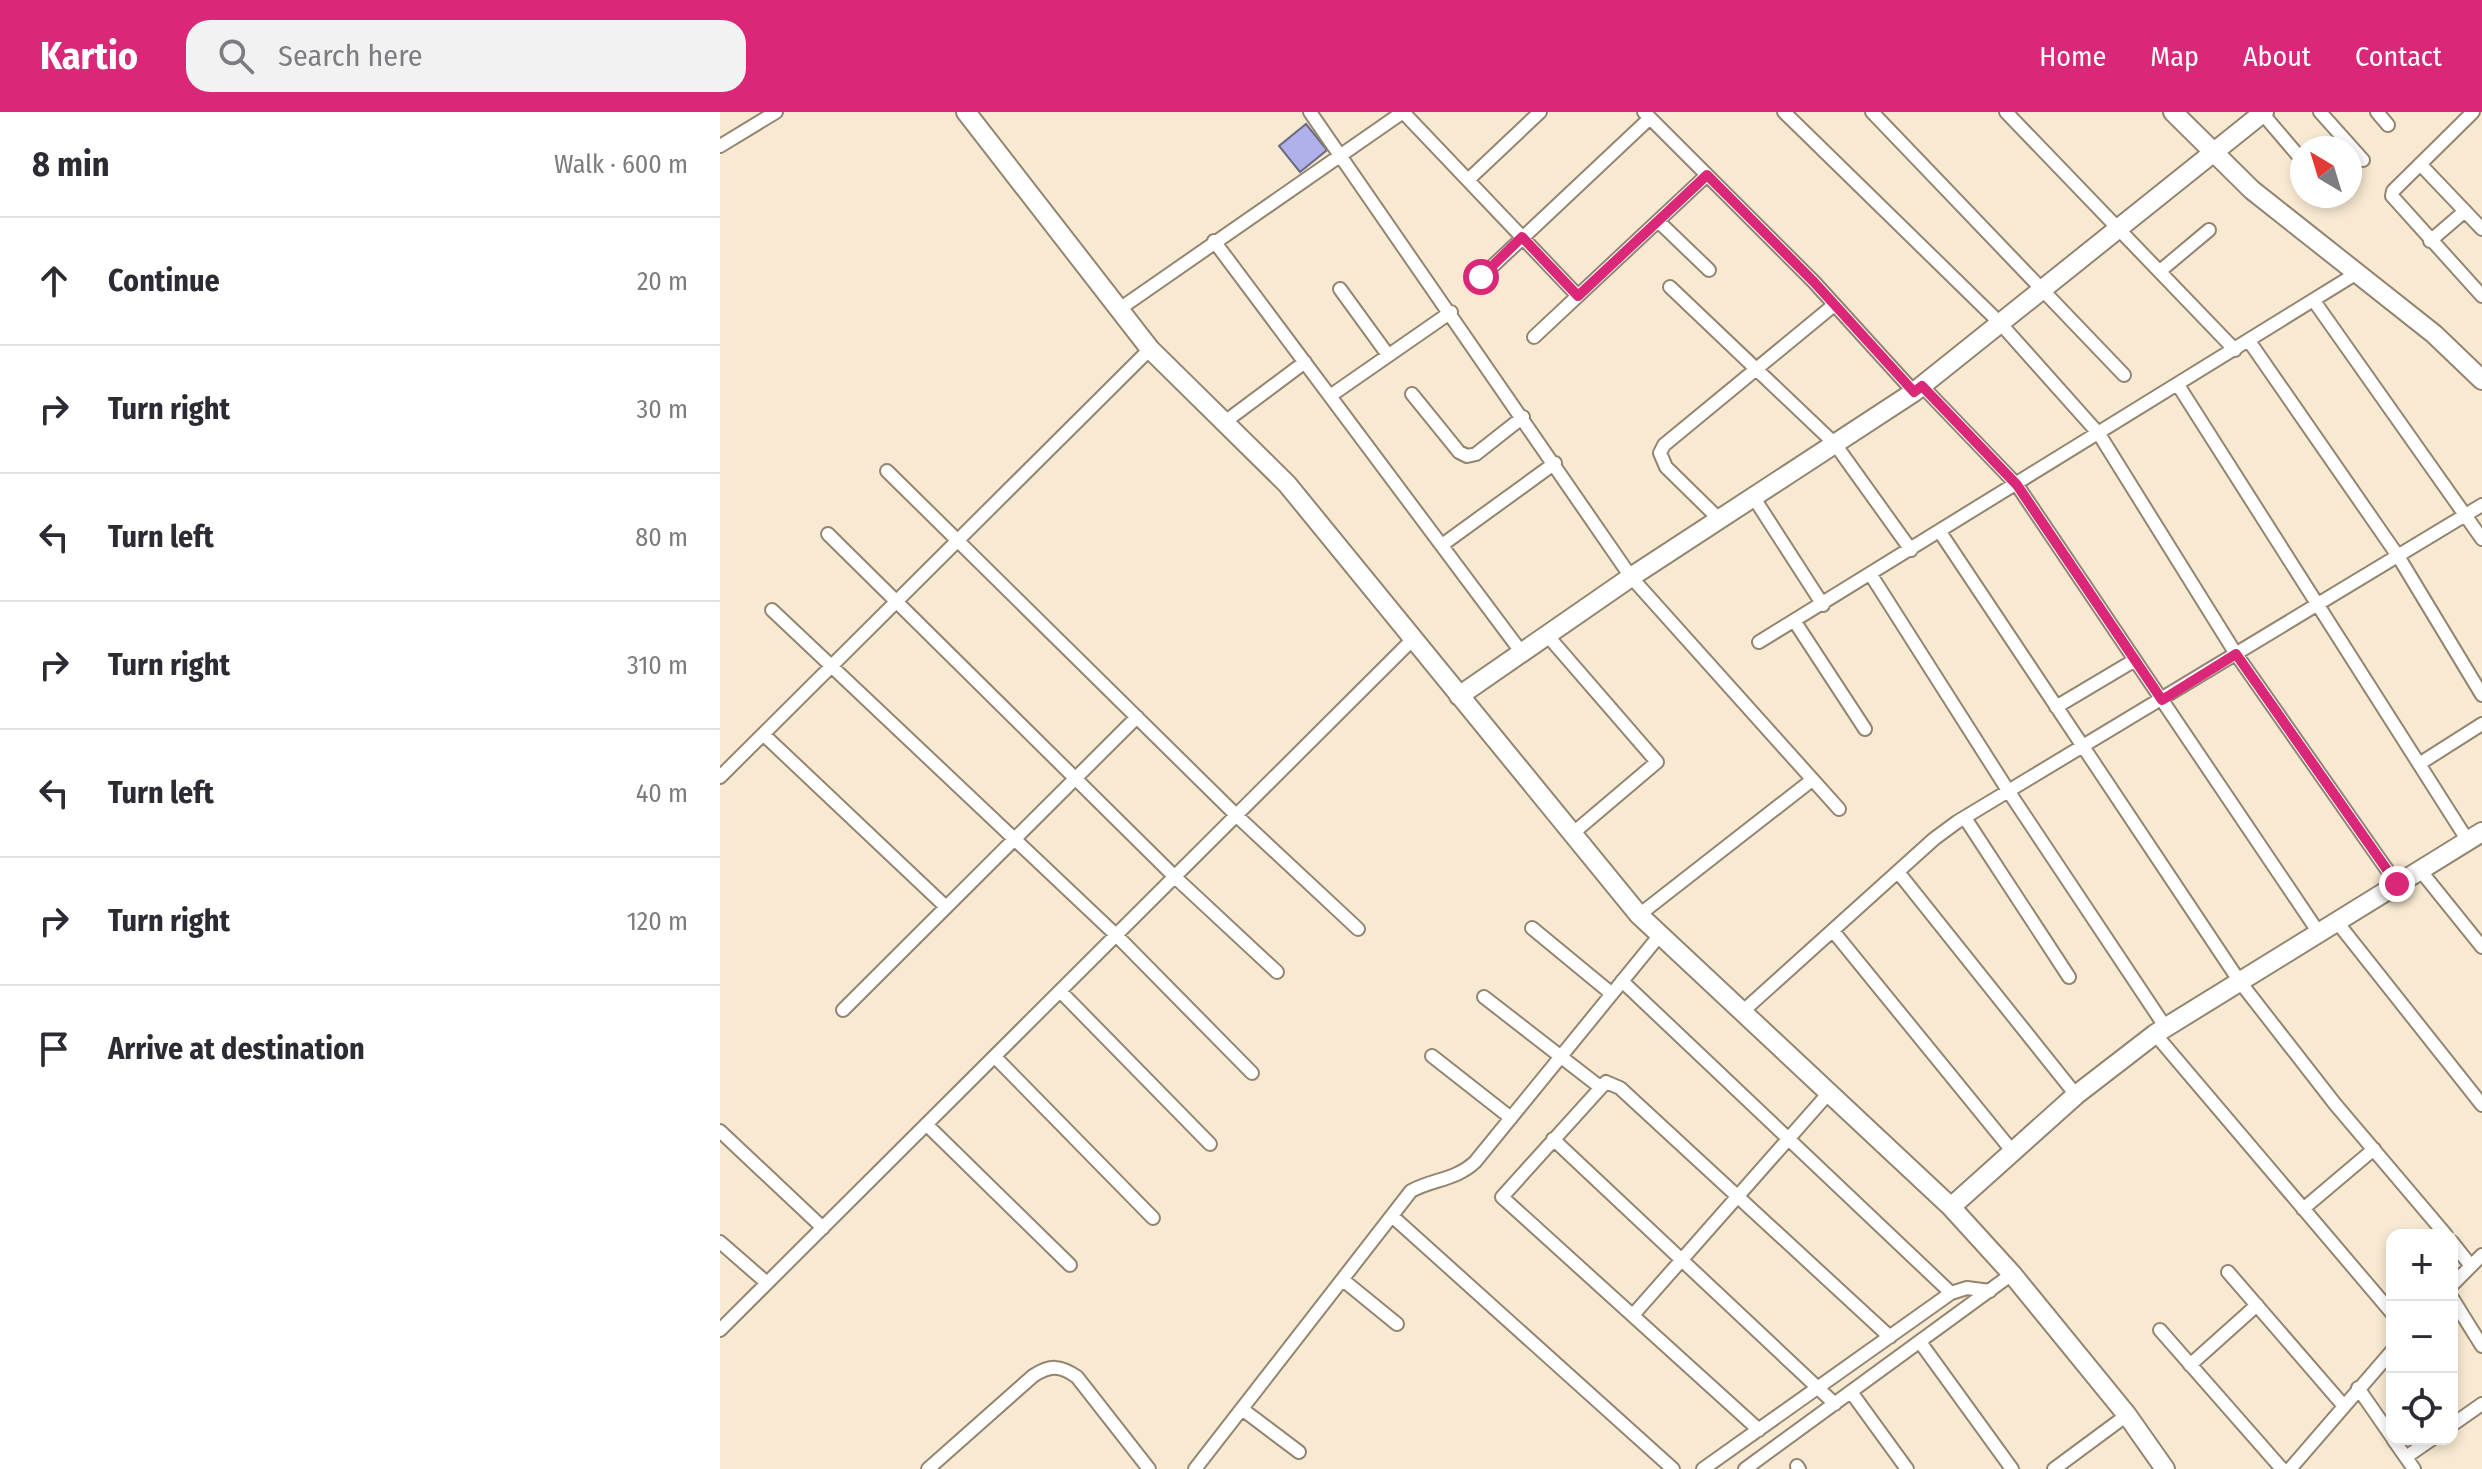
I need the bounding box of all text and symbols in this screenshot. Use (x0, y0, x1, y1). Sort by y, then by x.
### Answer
search box (186, 20, 746, 92)
text: Kartio (40, 33, 138, 79)
icon: search (214, 34, 258, 78)
text: Search here (278, 38, 423, 74)
text: Home (2039, 40, 2106, 73)
text: Map (2150, 40, 2199, 73)
text: About (2243, 40, 2311, 73)
text: Contact (2355, 40, 2442, 73)
north arrow (2290, 136, 2362, 208)
text: 8 min (32, 144, 110, 185)
text: Walk · 600 m (554, 149, 688, 180)
icon: ahead (32, 259, 76, 303)
route start (1463, 259, 1499, 295)
text: Continue (108, 263, 220, 299)
text: 20 m (637, 266, 688, 297)
icon: right (32, 387, 76, 431)
text: Turn right (108, 391, 230, 427)
text: 30 m (637, 394, 688, 425)
icon: left (32, 515, 76, 559)
text: Turn left (108, 519, 214, 555)
text: 80 m (635, 522, 688, 553)
icon: right (32, 643, 76, 687)
text: Turn right (108, 647, 230, 683)
text: 310 m (627, 650, 688, 681)
icon: left (32, 771, 76, 815)
text: Turn left (108, 775, 214, 811)
text: 40 m (636, 778, 688, 809)
route end (2379, 866, 2415, 902)
icon: right (32, 899, 76, 943)
text: Turn right (108, 903, 230, 939)
text: 120 m (627, 906, 688, 937)
icon: arrive (32, 1027, 76, 1071)
text: Arrive at destination (108, 1031, 365, 1067)
map controls (2386, 1229, 2458, 1445)
button: + (2386, 1229, 2458, 1301)
button: − (2386, 1301, 2458, 1373)
button: locate (2386, 1373, 2458, 1445)

